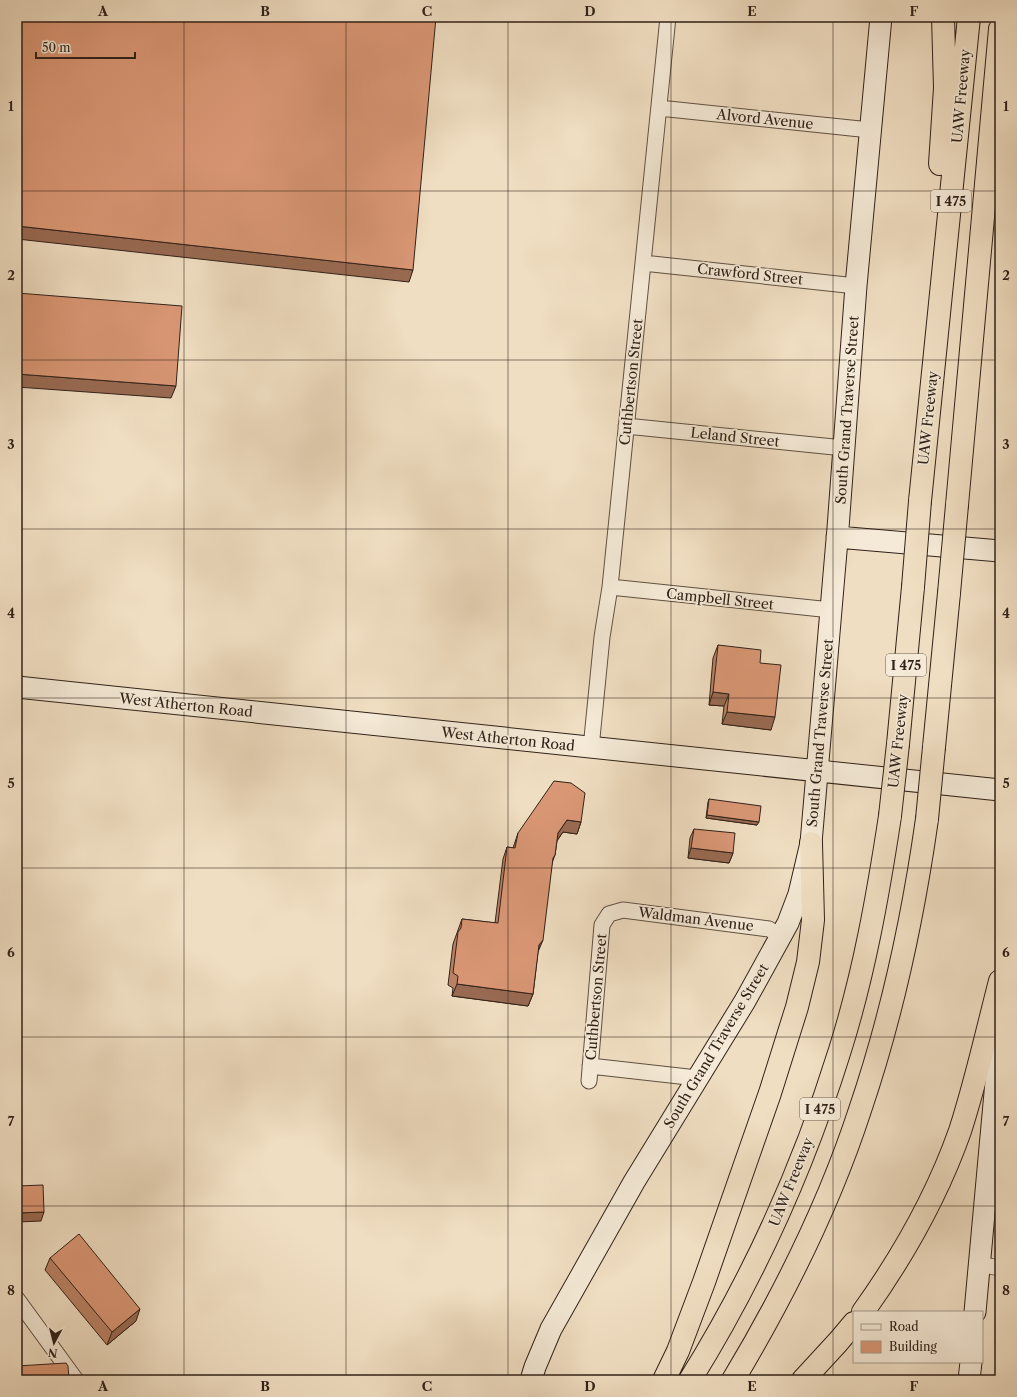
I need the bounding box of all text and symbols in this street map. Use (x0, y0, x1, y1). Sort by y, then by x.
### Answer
text: A (97, 3, 109, 19)
text: B (260, 3, 270, 19)
text: C (422, 3, 432, 19)
text: D (584, 3, 596, 19)
text: E (747, 3, 757, 19)
text: F (910, 3, 919, 19)
scale bar (36, 34, 135, 60)
text: 50 m (42, 40, 71, 55)
street label: UAW Freeway (948, 48, 974, 144)
text: 1 (8, 98, 14, 114)
text: 1 (1003, 98, 1009, 114)
street label: Alvord Avenue (715, 105, 814, 133)
road number: I 475 (931, 190, 971, 212)
street label: Crawford Street (696, 259, 804, 289)
text: 2 (7, 267, 15, 283)
text: 2 (1002, 267, 1010, 283)
street label: South Grand Traverse Street (831, 315, 863, 505)
street label: Cuthbertson Street (615, 318, 647, 446)
street label: UAW Freeway (914, 370, 942, 466)
street label: Leland Street (690, 423, 780, 451)
text: 3 (7, 436, 15, 452)
text: 3 (1002, 436, 1010, 452)
street label: Campbell Street (665, 584, 775, 614)
text: 4 (7, 605, 15, 621)
text: 4 (1002, 605, 1010, 621)
street label: South Grand Traverse Street (803, 638, 837, 828)
road number: I 475 (886, 654, 926, 676)
street label: West Atherton Road (117, 689, 254, 721)
street label: UAW Freeway (884, 693, 912, 789)
street label: West Atherton Road (439, 723, 576, 755)
text: 5 (7, 775, 15, 791)
text: 5 (1002, 775, 1010, 791)
street label: Waldman Avenue (636, 903, 755, 935)
street label: Cuthbertson Street (581, 933, 611, 1061)
text: 6 (7, 944, 15, 960)
text: 6 (1002, 944, 1010, 960)
street label: South Grand Traverse Street (660, 960, 772, 1132)
road number: I 475 (800, 1098, 840, 1120)
text: 7 (8, 1113, 15, 1129)
text: 7 (1003, 1113, 1010, 1129)
street label: UAW Freeway (765, 1135, 817, 1229)
text: 8 (7, 1282, 15, 1298)
text: 8 (1002, 1282, 1010, 1298)
legend (853, 1311, 983, 1363)
text: Road (889, 1319, 919, 1334)
north arrow (34, 1323, 74, 1363)
text: Building (889, 1339, 937, 1354)
text: N (47, 1345, 58, 1360)
text: A (97, 1378, 109, 1394)
text: B (260, 1378, 270, 1394)
text: C (422, 1378, 432, 1394)
text: D (584, 1378, 596, 1394)
text: E (747, 1378, 757, 1394)
text: F (910, 1378, 919, 1394)

